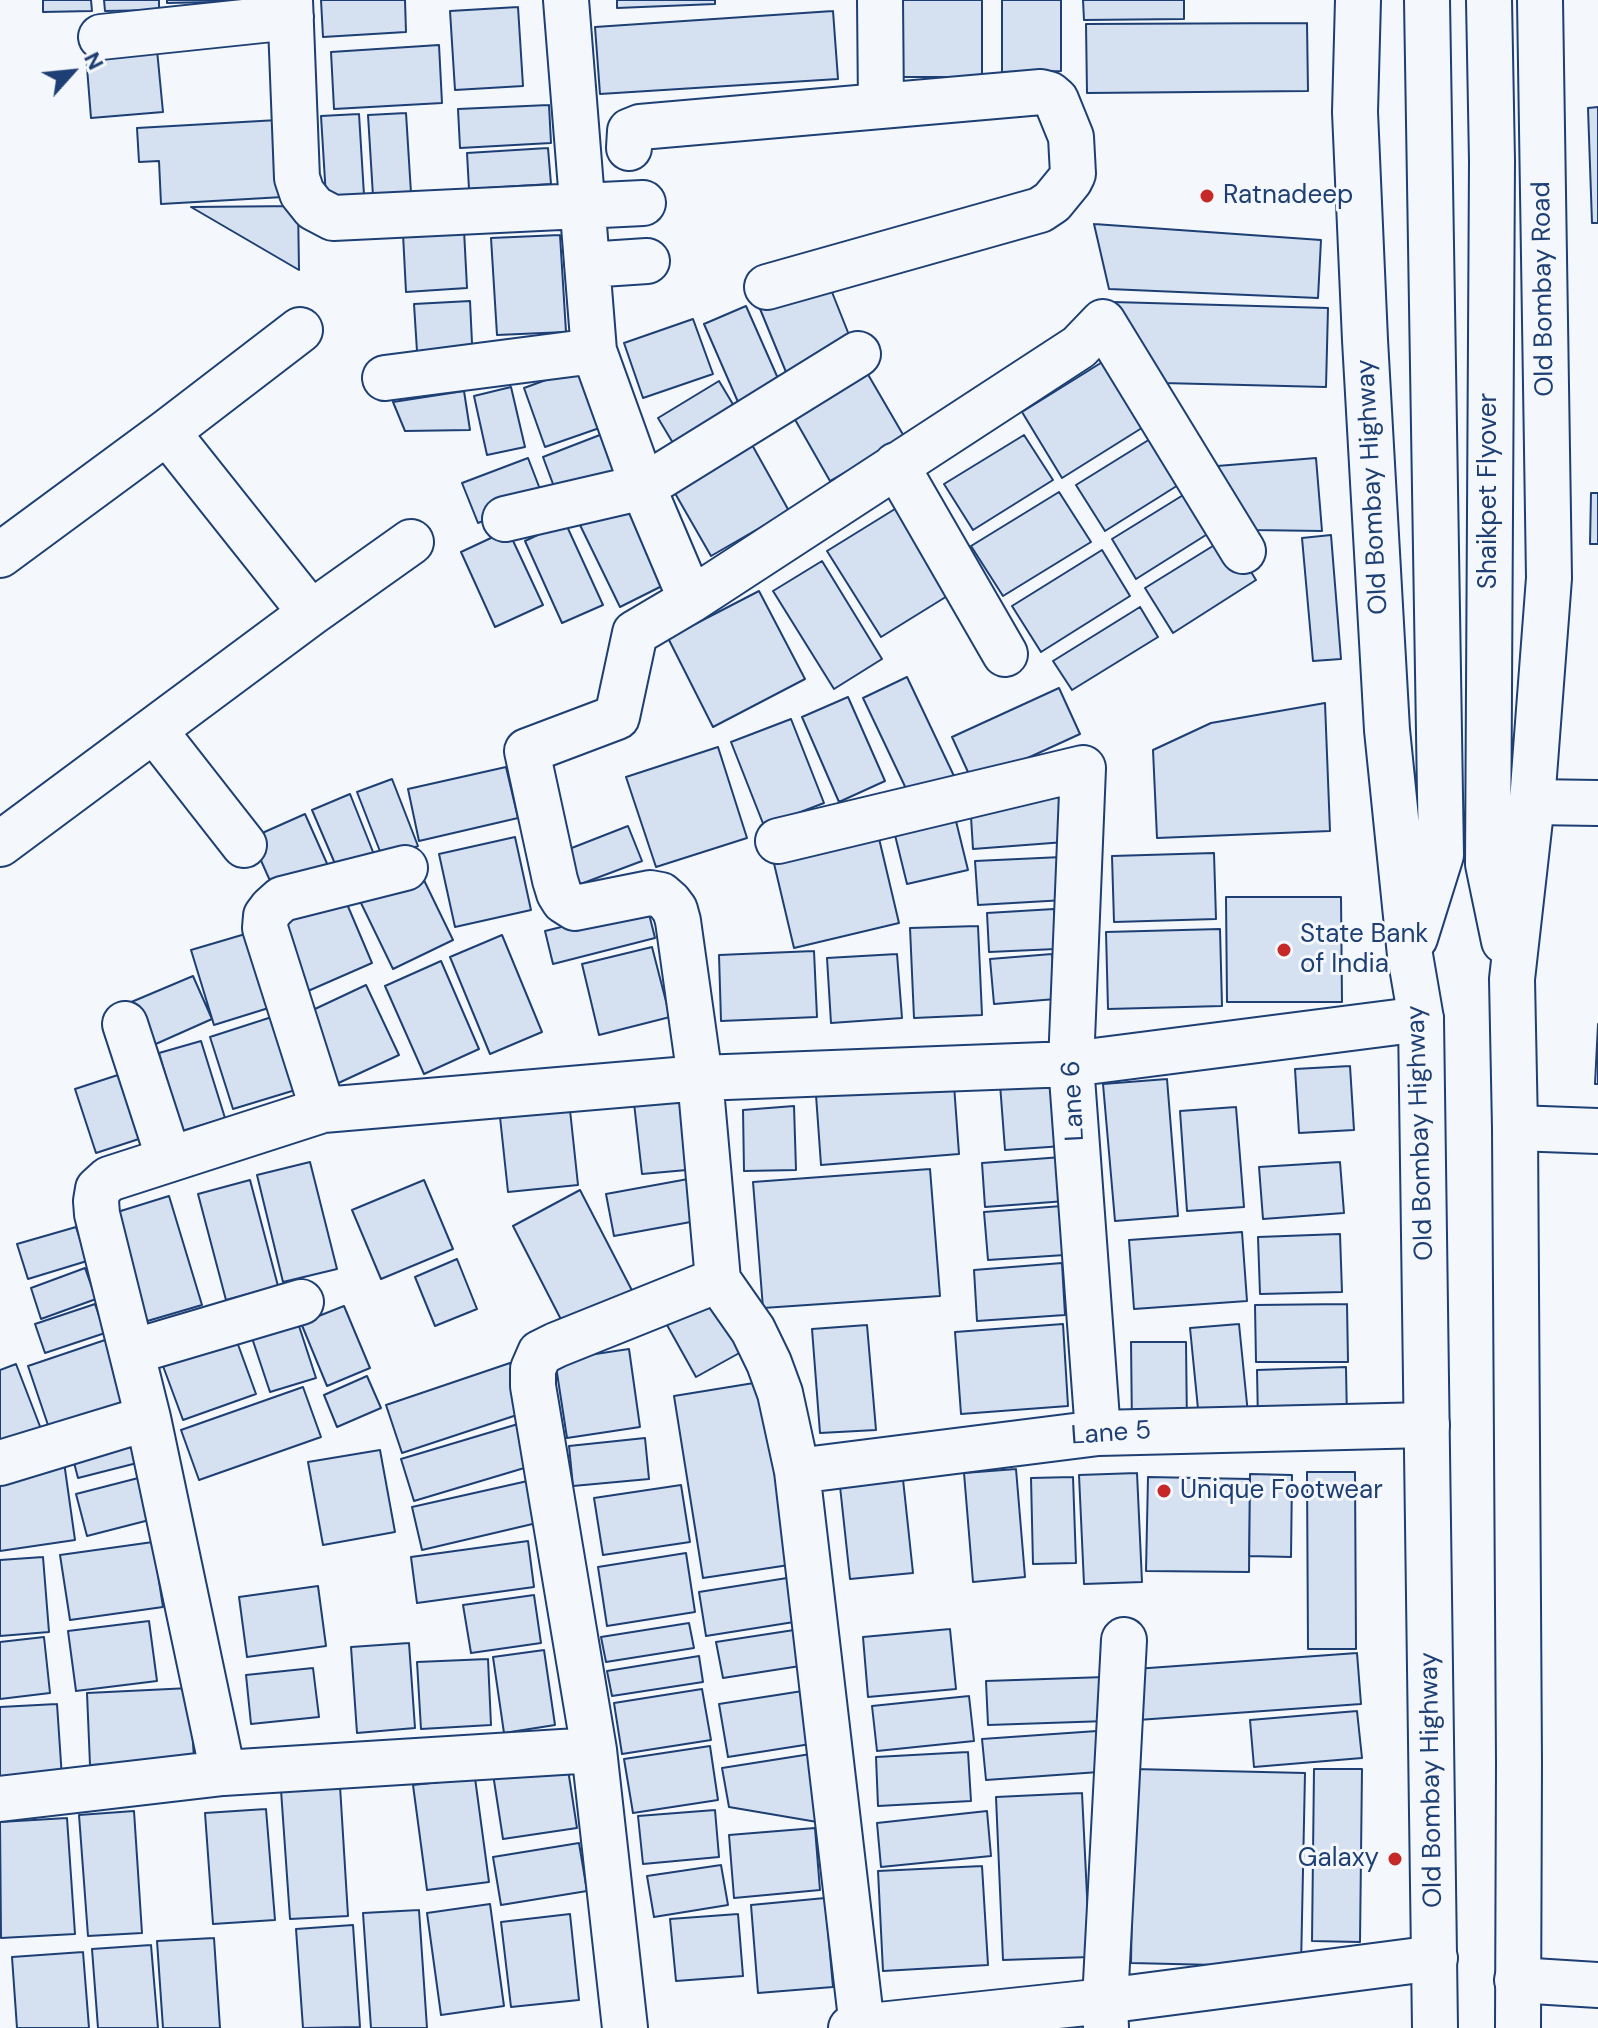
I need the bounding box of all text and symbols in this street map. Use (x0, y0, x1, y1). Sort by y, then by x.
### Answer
north arrow (32, 32, 112, 112)
text: N (77, 47, 110, 75)
place label: Ratnadeep (1223, 180, 1353, 212)
street label: Old Bombay Road (1527, 181, 1561, 397)
marker: Ratnadeep (1198, 187, 1216, 205)
street label: Old Bombay Highway (1351, 358, 1395, 616)
street label: Shaikpet Flyover (1473, 393, 1505, 589)
place label: State Bank of India (1300, 919, 1428, 980)
marker: State Bank of India (1275, 941, 1293, 959)
street label: Old Bombay Highway (1401, 1005, 1441, 1261)
street label: Lane 6 (1056, 1060, 1092, 1142)
street label: Lane 5 (1070, 1416, 1152, 1452)
place label: Unique Footwear (1180, 1475, 1383, 1507)
marker: Unique Footwear (1155, 1482, 1173, 1500)
street label: Old Bombay Highway (1414, 1652, 1450, 1908)
place label: Galaxy (1298, 1843, 1379, 1875)
marker: Galaxy (1386, 1850, 1404, 1868)

